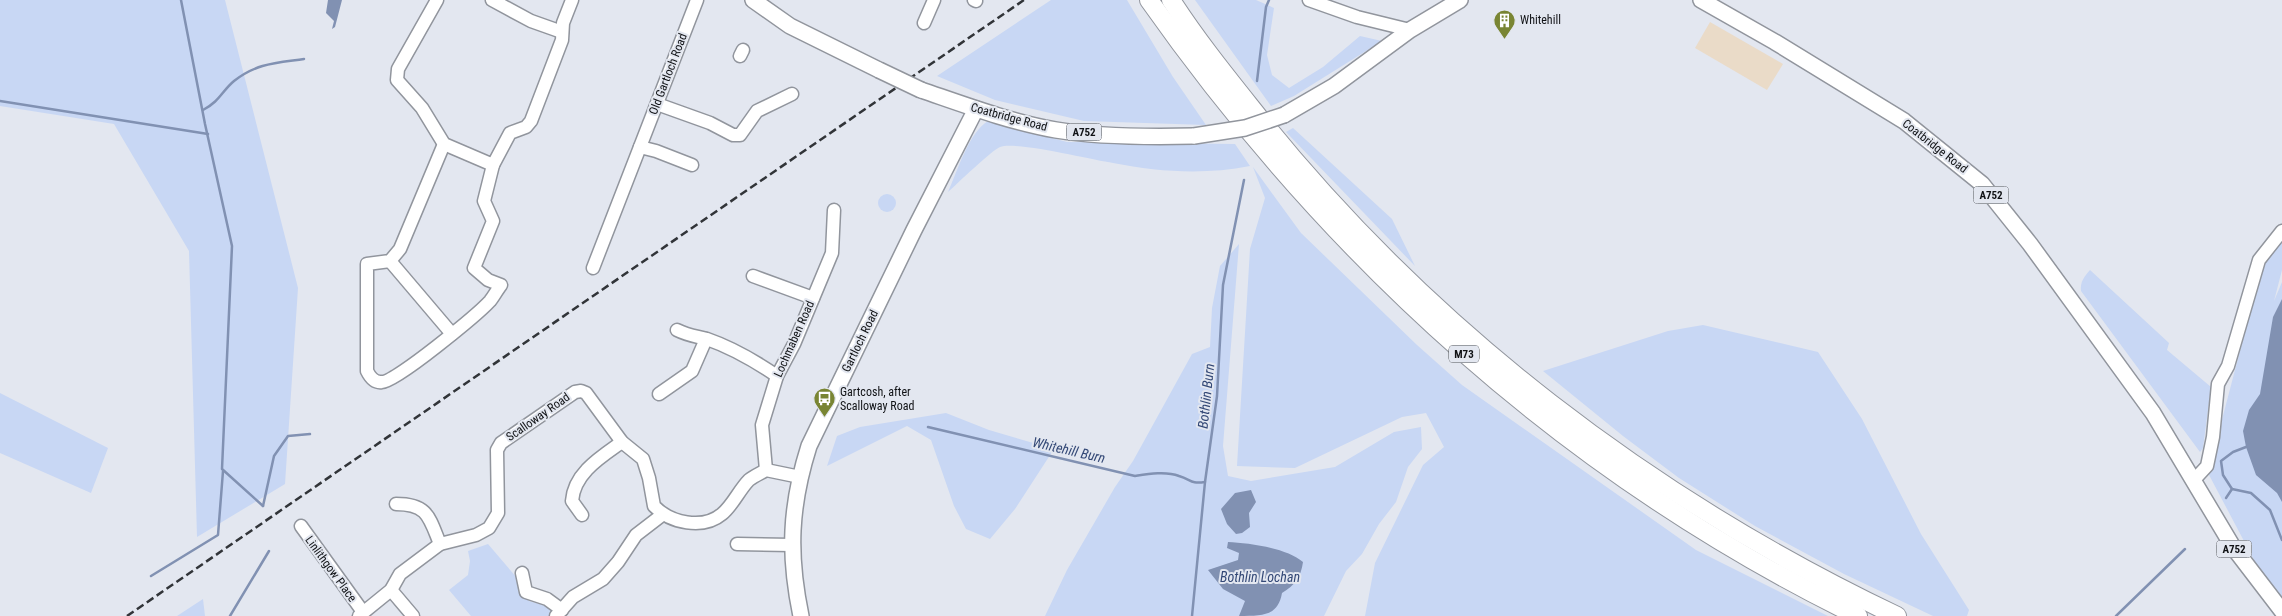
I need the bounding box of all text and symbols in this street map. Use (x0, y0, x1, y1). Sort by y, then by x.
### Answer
building icon: Whitehill (1492, 8, 1516, 39)
place label: Whitehill (1520, 13, 1561, 27)
street label: Old Gartloch Road (646, 31, 690, 117)
street label: Coatbridge Road (969, 100, 1049, 134)
street label: Coatbridge Road (1900, 116, 1970, 176)
road number: A752 (1066, 124, 1102, 140)
road number: A752 (1974, 186, 2008, 204)
street label: Lochmaben Road (771, 299, 817, 379)
street label: Gartloch Road (839, 308, 881, 374)
road number: M73 (1449, 346, 1479, 362)
water label: Bothlin Burn (1195, 363, 1217, 429)
place label: Gartcosh, after Scalloway Road (840, 385, 914, 413)
bus stop icon: Gartcosh, after Scalloway Road (812, 387, 836, 418)
street label: Scalloway Road (504, 390, 573, 444)
water label: Whitehill Burn (1031, 434, 1107, 466)
street label: Linlithgow Place (302, 533, 360, 605)
road number: A752 (2216, 540, 2252, 558)
water label: Bothlin Lochan (1220, 569, 1300, 585)

